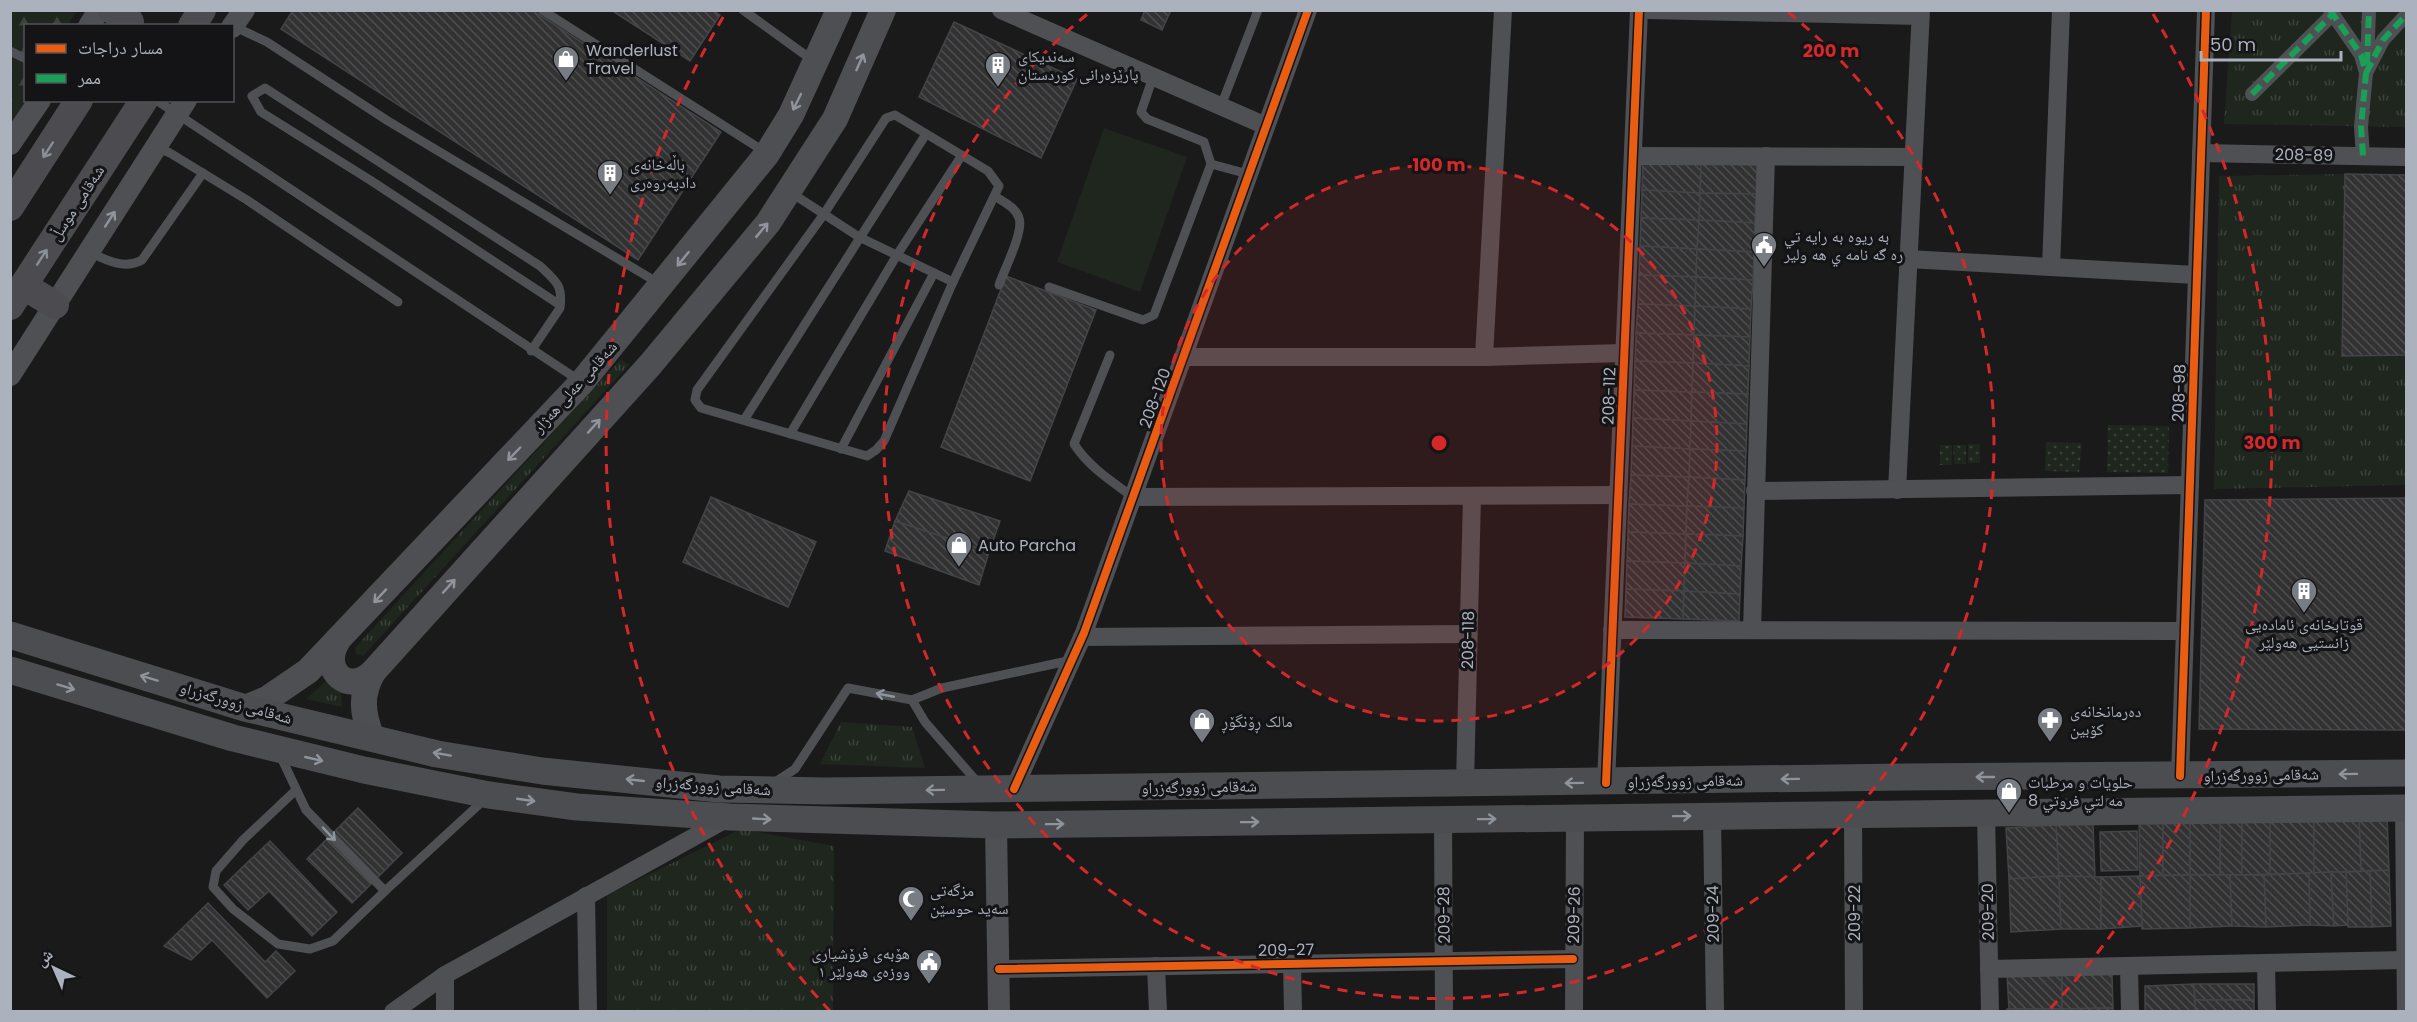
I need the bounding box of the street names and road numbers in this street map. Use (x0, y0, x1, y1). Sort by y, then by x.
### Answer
street label: 208-89 (2275, 143, 2333, 167)
street label: شەقامی موسڵ (44, 161, 110, 245)
street label: شەقامی عەلی هەژار (527, 336, 623, 439)
street label: 208-98 (2166, 363, 2192, 423)
street label: 208-120 (1134, 365, 1176, 431)
street label: 208-112 (1597, 367, 1621, 425)
street label: 208-118 (1456, 611, 1480, 669)
street label: شەقامی زوورگەزراو (177, 676, 295, 730)
street label: شەقامی زوورگەزراو (2203, 762, 2319, 788)
street label: شەقامی زوورگەزراو (1627, 768, 1743, 794)
street label: شەقامی زوورگەزراو (654, 770, 772, 802)
street label: شەقامی زوورگەزراو (1141, 774, 1257, 800)
street label: 209-20 (1976, 883, 2000, 941)
street label: 209-24 (1701, 885, 1725, 943)
street label: 209-22 (1843, 885, 1866, 941)
street label: 209-28 (1432, 886, 1456, 944)
street label: 209-26 (1562, 886, 1586, 944)
street label: 209-27 (1258, 938, 1314, 962)

